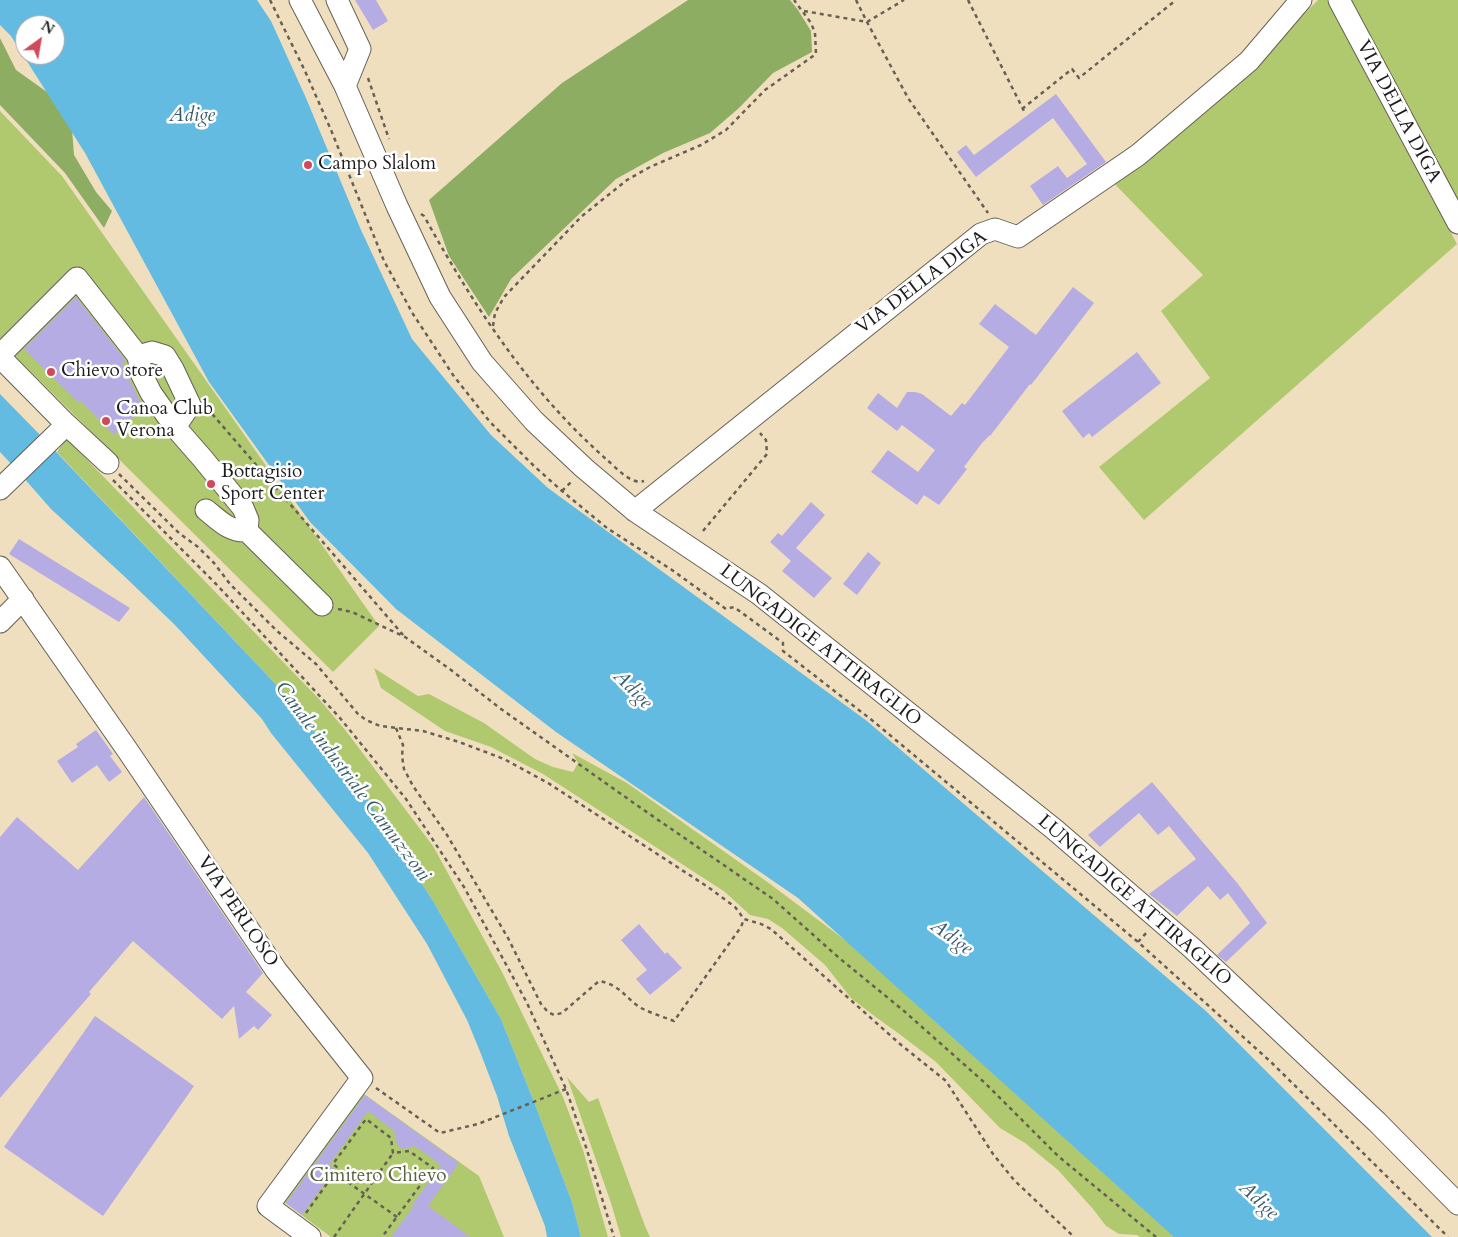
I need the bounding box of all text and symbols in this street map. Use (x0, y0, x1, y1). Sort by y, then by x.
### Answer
north arrow (15, 15, 65, 65)
text: N (37, 16, 58, 39)
street label: VIA DELLA DIGA (1351, 37, 1445, 187)
water label: Adige (169, 104, 215, 128)
place label: Campo Slalom (318, 154, 436, 176)
marker: Campo Slalom (302, 159, 314, 171)
street label: VIA DELLA DIGA (852, 226, 992, 340)
place label: Chievo store (61, 361, 163, 383)
marker: Chievo store (45, 366, 57, 378)
place label: Canoa Club Verona (116, 399, 213, 443)
marker: Canoa Club Verona (100, 415, 112, 427)
place label: Bottagisio Sport Center (221, 462, 324, 506)
marker: Bottagisio Sport Center (205, 478, 217, 490)
street label: LUNGADIGE ATTIRAGLIO (715, 560, 925, 732)
water label: Adige (607, 665, 657, 715)
water label: Canale industriale Camuzzoni (269, 677, 435, 887)
street label: LUNGADIGE ATTIRAGLIO (1032, 811, 1236, 991)
street label: VIA PERLOSO (191, 852, 283, 972)
water label: Adige (925, 915, 977, 961)
park label: Cimitero Chievo (309, 1166, 447, 1188)
water label: Adige (1233, 1176, 1283, 1226)

